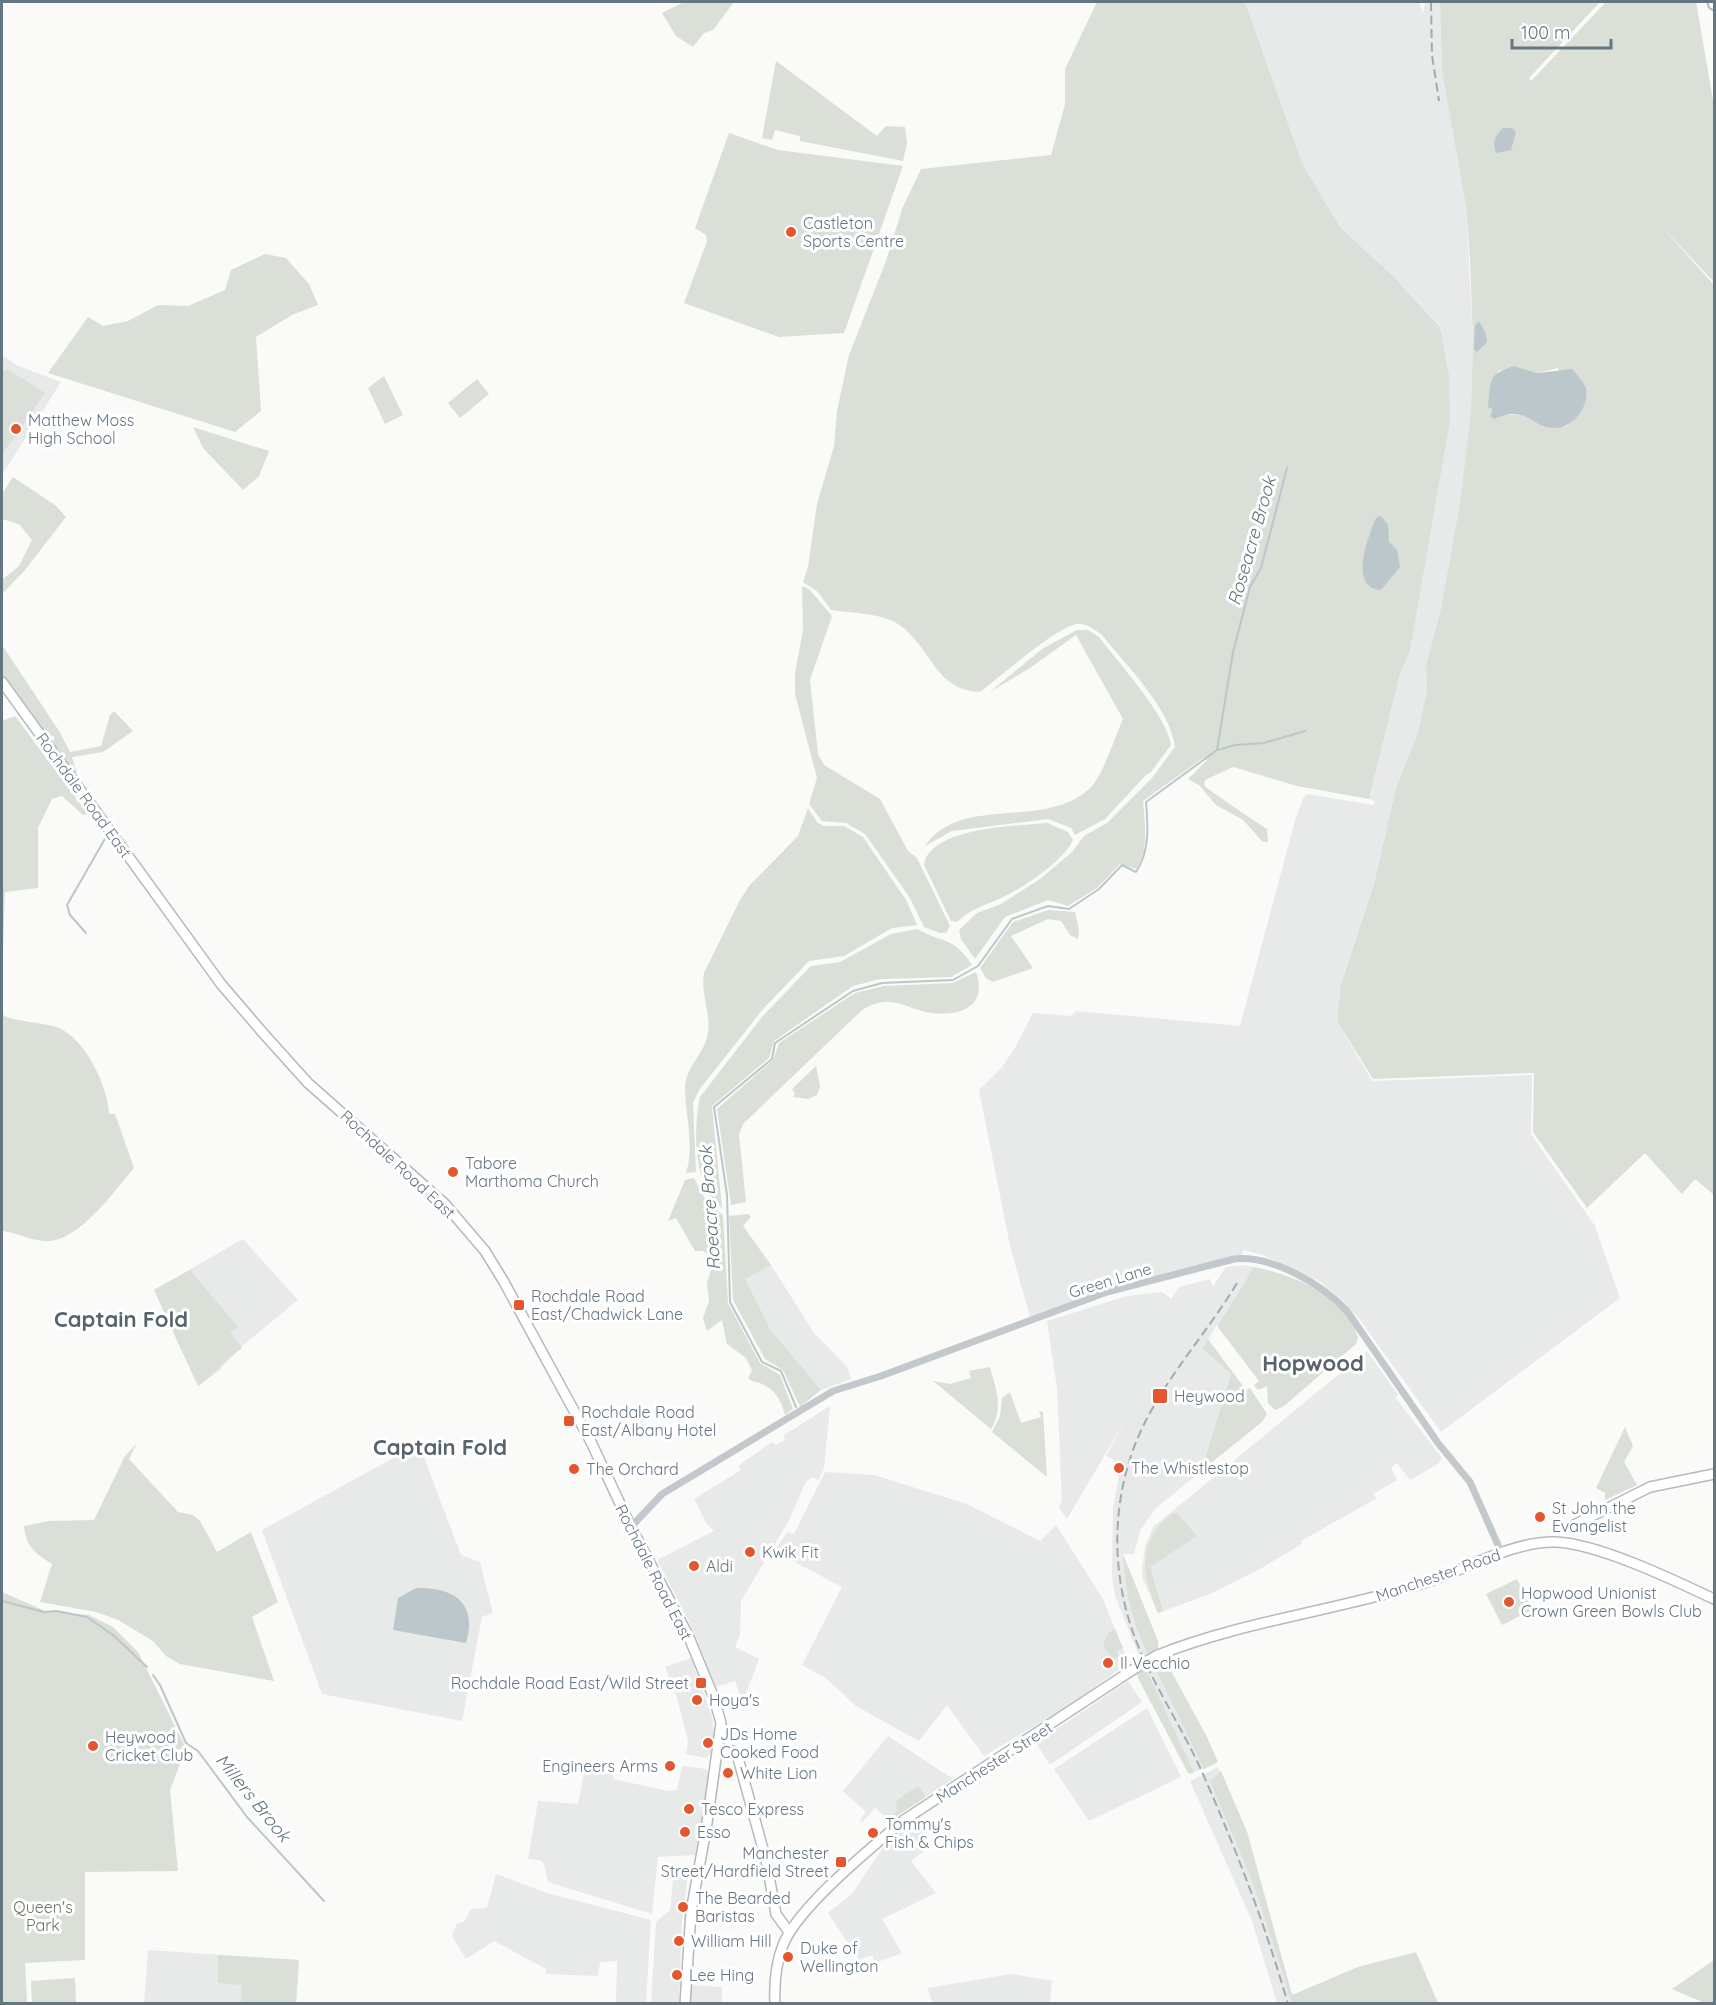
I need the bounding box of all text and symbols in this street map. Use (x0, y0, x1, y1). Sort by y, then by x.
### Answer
scale bar (1512, 12, 1611, 50)
text: 100 m (1521, 21, 1570, 44)
place label: Castleton Sports Centre (803, 213, 904, 251)
marker: Castleton Sports Centre (784, 225, 798, 239)
place label: Matthew Moss High School (28, 410, 134, 448)
marker: Matthew Moss High School (9, 422, 23, 436)
water label: Roseacre Brook (1222, 472, 1281, 608)
street label: Rochdale Road East (32, 729, 136, 861)
street label: Rochdale Road East (336, 1106, 460, 1222)
water label: Roeacre Brook (694, 1144, 725, 1271)
place label: Tabore Marthoma Church (465, 1153, 599, 1191)
marker: Tabore Marthoma Church (446, 1165, 460, 1179)
street label: Green Lane (1066, 1258, 1154, 1302)
place label: Rochdale Road East/Chadwick Lane (531, 1286, 683, 1324)
marker: Rochdale Road East/Chadwick Lane (512, 1298, 526, 1312)
district label: Captain Fold (54, 1305, 188, 1333)
district label: Hopwood (1262, 1349, 1364, 1377)
place label: Heywood (1174, 1386, 1245, 1406)
marker: Heywood (1151, 1387, 1169, 1405)
place label: Rochdale Road East/Albany Hotel (581, 1402, 716, 1440)
marker: Rochdale Road East/Albany Hotel (562, 1414, 576, 1428)
district label: Captain Fold (373, 1433, 507, 1461)
place label: The Whistlestop (1131, 1458, 1249, 1478)
place label: The Orchard (586, 1459, 679, 1479)
marker: The Whistlestop (1112, 1461, 1126, 1475)
marker: The Orchard (567, 1462, 581, 1476)
place label: St John the Evangelist (1552, 1498, 1636, 1536)
street label: Rochdale Road East (611, 1501, 697, 1643)
marker: St John the Evangelist (1533, 1510, 1547, 1524)
place label: Kwik Fit (762, 1542, 819, 1562)
street label: Manchester Road (1373, 1544, 1503, 1606)
marker: Kwik Fit (743, 1545, 757, 1559)
place label: Aldi (706, 1556, 733, 1576)
marker: Aldi (687, 1559, 701, 1573)
place label: Hopwood Unionist Crown Green Bowls Club (1521, 1583, 1702, 1621)
marker: Hopwood Unionist Crown Green Bowls Club (1502, 1595, 1516, 1609)
place label: Il Vecchio (1120, 1653, 1190, 1673)
marker: Il Vecchio (1101, 1656, 1115, 1670)
place label: Rochdale Road East/Wild Street (451, 1673, 689, 1693)
marker: Rochdale Road East/Wild Street (694, 1676, 708, 1690)
place label: Hoya's (709, 1690, 760, 1710)
marker: Hoya's (690, 1693, 704, 1707)
street label: Manchester Street (932, 1717, 1056, 1807)
place label: JDs Home Cooked Food (720, 1724, 819, 1762)
place label: Heywood Cricket Club (105, 1727, 193, 1765)
marker: JDs Home Cooked Food (701, 1736, 715, 1750)
marker: Heywood Cricket Club (86, 1739, 100, 1753)
water label: Millers Brook (211, 1749, 297, 1848)
place label: Engineers Arms (542, 1756, 658, 1776)
marker: Engineers Arms (663, 1759, 677, 1773)
place label: White Lion (740, 1763, 818, 1783)
marker: White Lion (721, 1766, 735, 1780)
place label: Tesco Express (701, 1799, 804, 1819)
marker: Tesco Express (682, 1802, 696, 1816)
place label: Tommy's Fish & Chips (885, 1814, 974, 1852)
place label: Esso (697, 1822, 731, 1842)
marker: Esso (678, 1825, 692, 1839)
marker: Tommy's Fish & Chips (866, 1826, 880, 1840)
place label: Manchester Street/Hardfield Street (661, 1843, 829, 1881)
marker: Manchester Street/Hardfield Street (834, 1855, 848, 1869)
place label: The Bearded Baristas (695, 1888, 791, 1926)
park label: Queen's Park (13, 1897, 73, 1935)
marker: The Bearded Baristas (676, 1900, 690, 1914)
place label: William Hill (691, 1931, 772, 1951)
marker: William Hill (672, 1934, 686, 1948)
place label: Duke of Wellington (800, 1938, 879, 1976)
marker: Duke of Wellington (781, 1950, 795, 1964)
place label: Lee Hing (689, 1965, 754, 1985)
marker: Lee Hing (670, 1968, 684, 1982)

